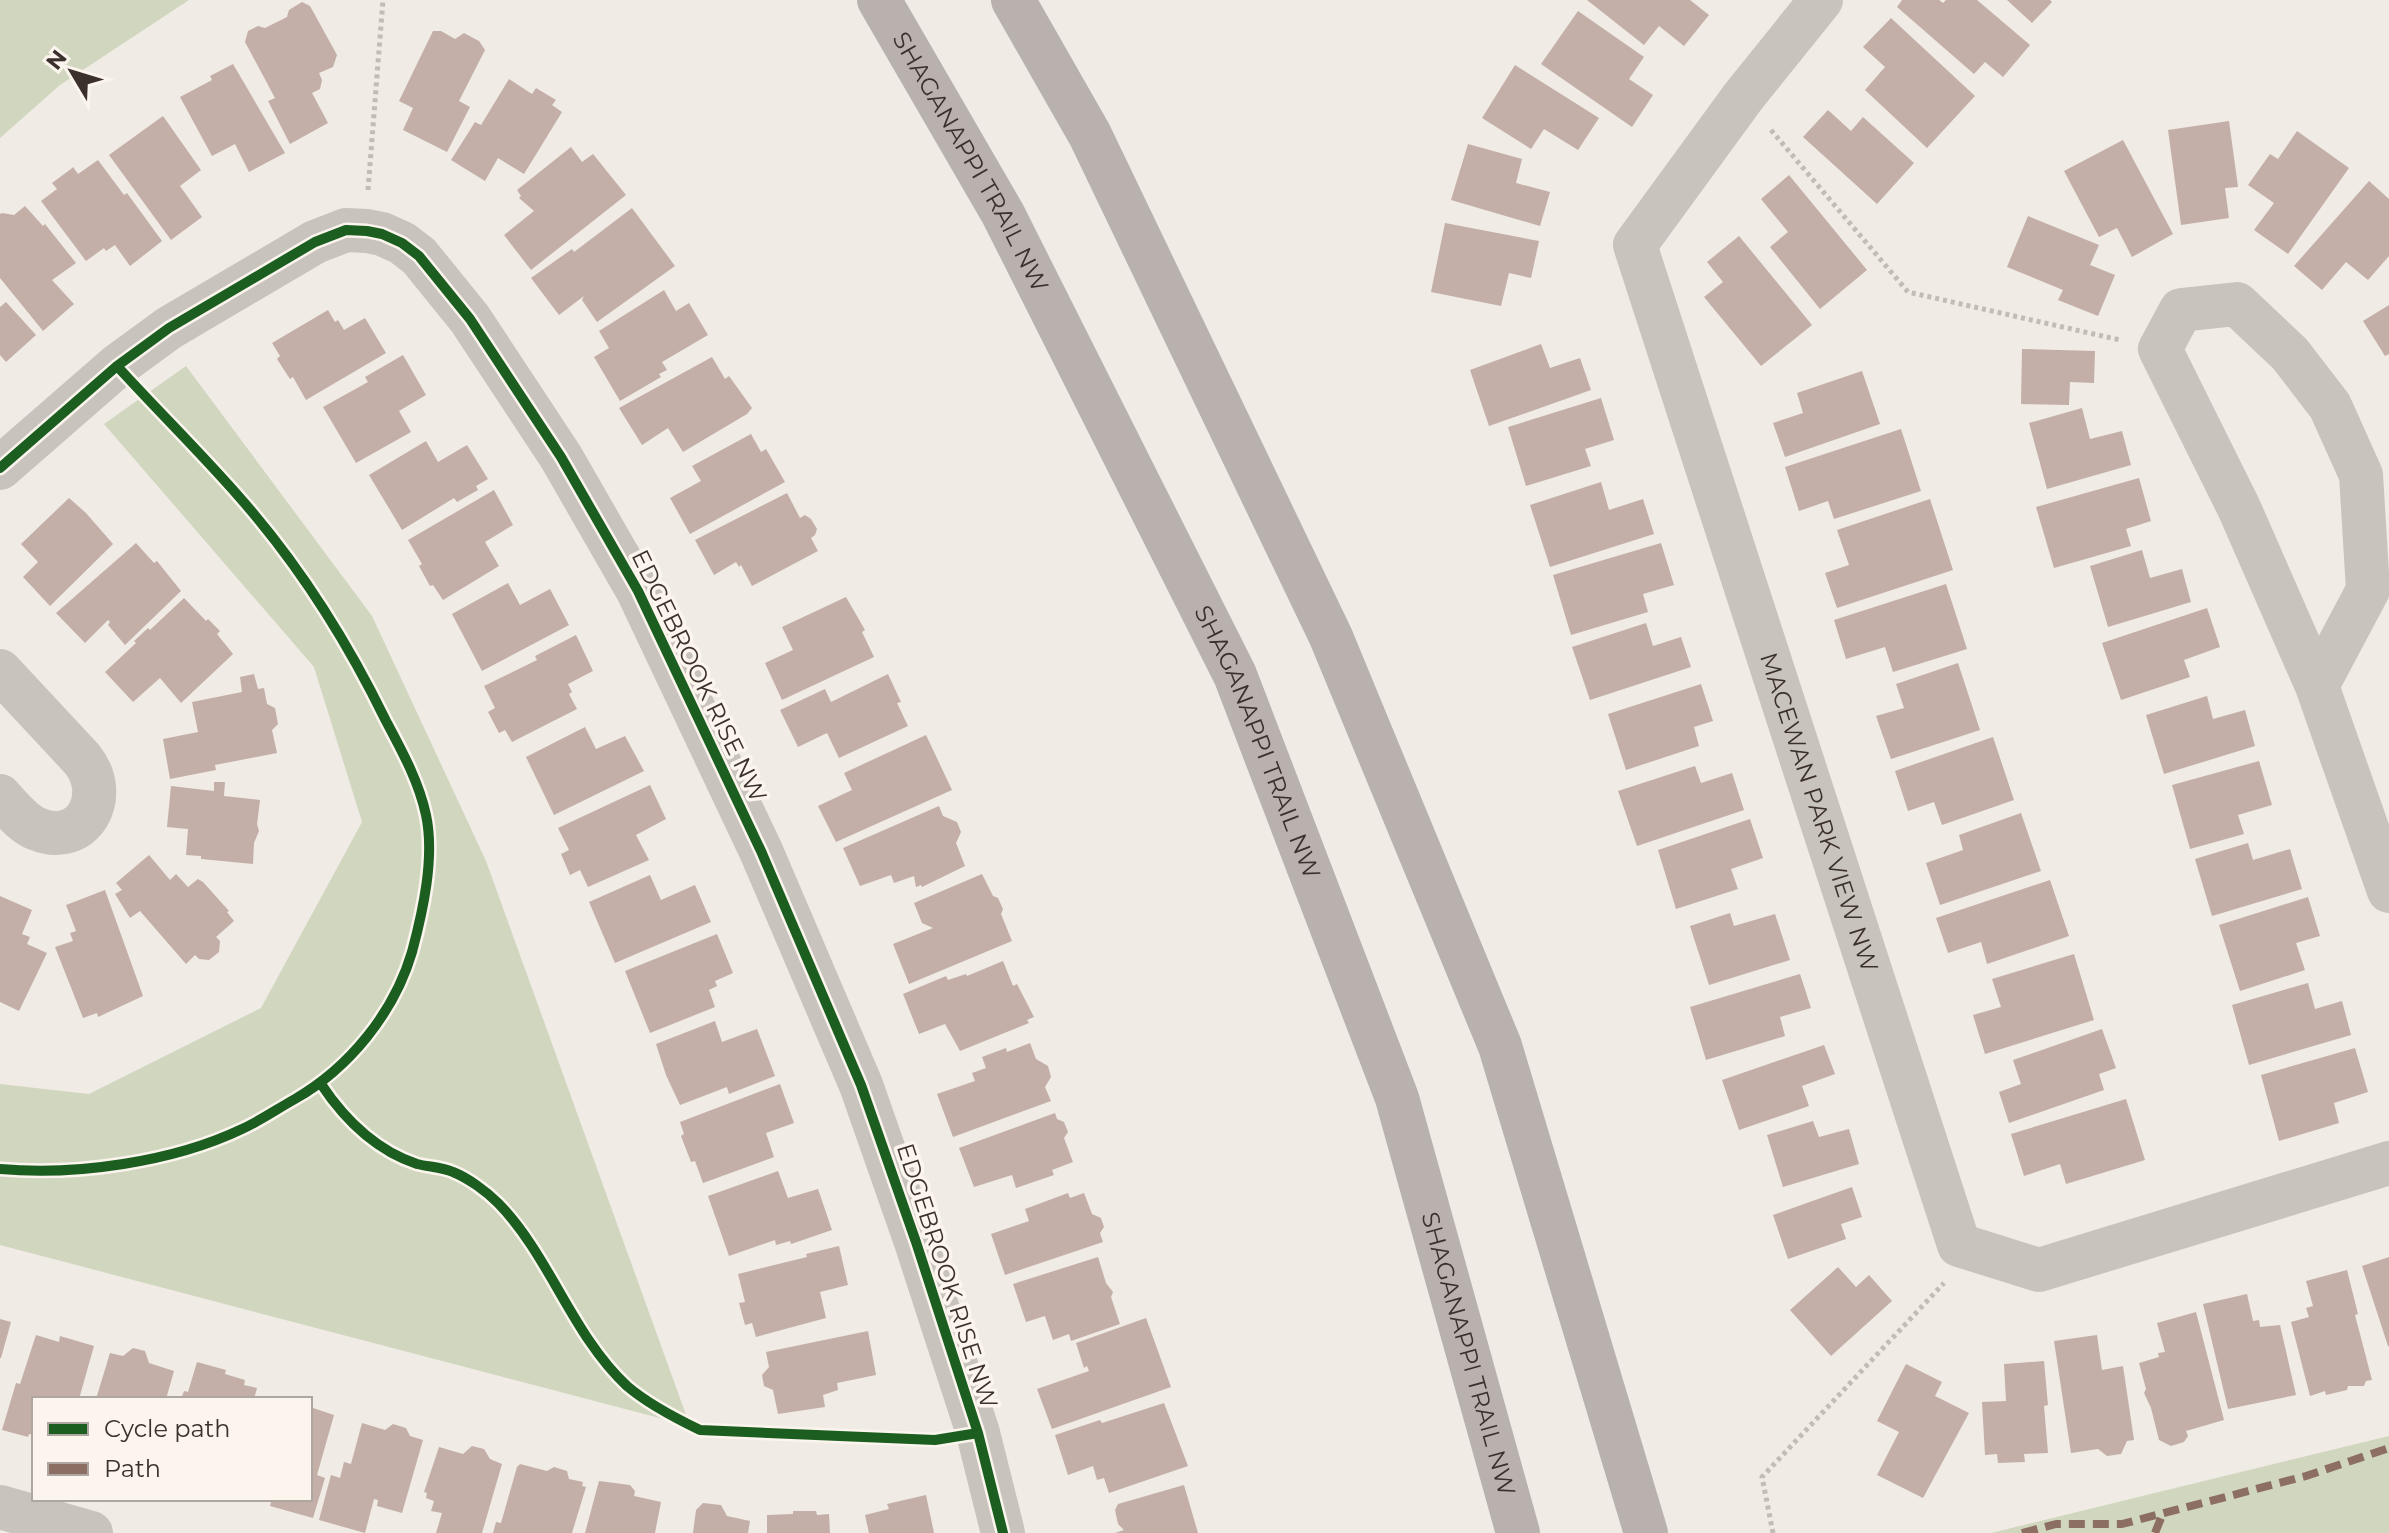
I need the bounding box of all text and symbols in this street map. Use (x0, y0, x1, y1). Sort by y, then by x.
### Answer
street label: SHAGANAPPI TRAIL NW (887, 27, 1055, 296)
north arrow (32, 32, 112, 112)
text: N (41, 45, 73, 75)
street label: EDGEBROOK RISE NW (626, 545, 773, 807)
street label: SHAGANAPPI TRAIL NW (1188, 600, 1327, 883)
street label: MACEWAN PARK VIEW NW (1754, 649, 1885, 975)
street label: EDGEBROOK RISE NW (891, 1140, 1004, 1412)
street label: SHAGANAPPI TRAIL NW (1415, 1209, 1522, 1499)
legend (32, 1397, 312, 1501)
text: Cycle path (104, 1414, 231, 1443)
text: Path (104, 1454, 161, 1483)

